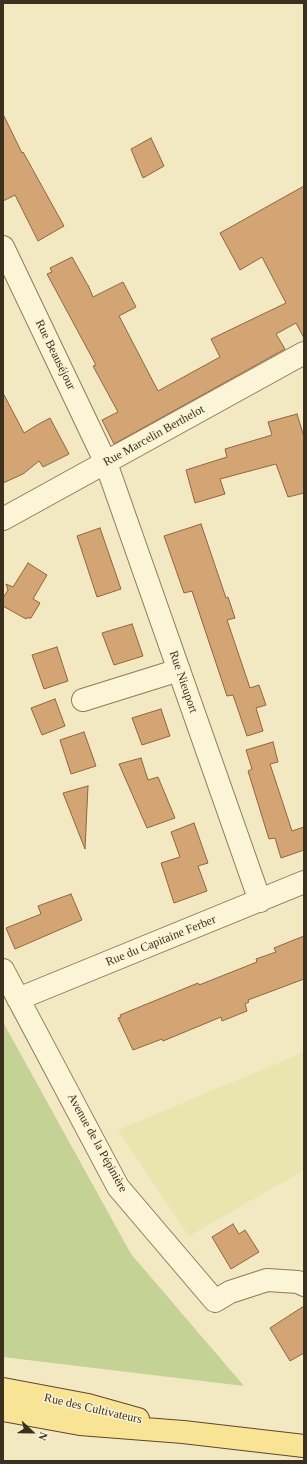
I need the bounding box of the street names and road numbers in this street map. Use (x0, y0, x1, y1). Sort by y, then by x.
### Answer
street label: Rue Beauséjour (32, 318, 78, 392)
street label: Rue Marcelin Berthelot (101, 402, 207, 470)
street label: Rue Nieuport (166, 649, 200, 715)
street label: Rue du Capitaine Ferber (104, 912, 218, 970)
street label: Avenue de la Pépinière (64, 1091, 130, 1195)
street label: Rue des Cultivateurs (43, 1391, 143, 1427)

